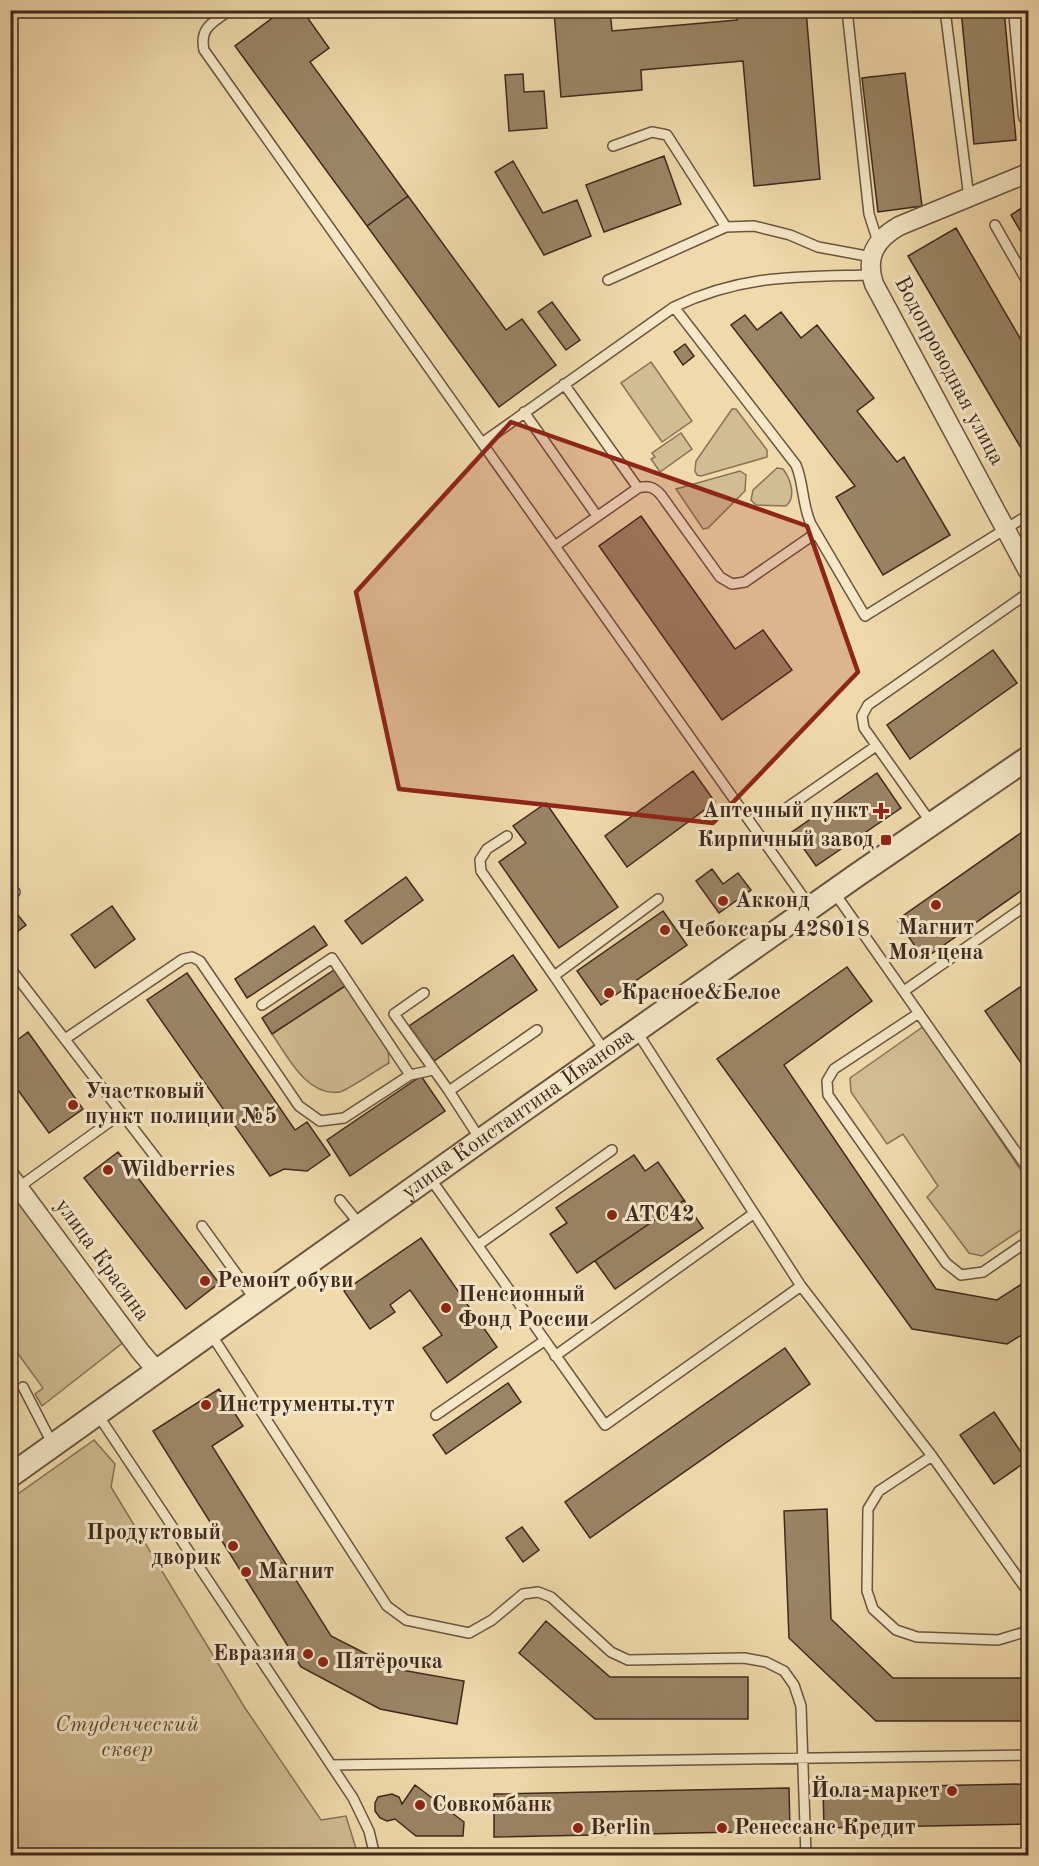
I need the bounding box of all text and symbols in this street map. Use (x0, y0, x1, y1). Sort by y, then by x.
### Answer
street label: Водопроводная улица (890, 273, 1008, 469)
place label: Аптечный пункт (703, 800, 869, 822)
marker: Аптечный пункт (874, 804, 888, 818)
place label: Кирпичный завод (697, 829, 874, 851)
marker: Кирпичный завод (879, 833, 893, 847)
place label: Акконд (735, 890, 810, 912)
marker: Акконд (716, 894, 730, 908)
marker: Магнит Моя цена (929, 898, 943, 912)
place label: Магнит Моя цена (888, 917, 984, 964)
place label: Чебоксары 428018 (677, 919, 870, 941)
marker: Чебоксары 428018 (658, 923, 672, 937)
place label: Красное&Белое (621, 982, 781, 1004)
marker: Красное&Белое (602, 986, 616, 1000)
street label: улица Константина Иванова (398, 1025, 638, 1203)
place label: Участковый пункт полиции №5 (85, 1081, 277, 1128)
marker: Участковый пункт полиции №5 (66, 1098, 80, 1112)
place label: Wildberries (120, 1159, 235, 1181)
marker: Wildberries (101, 1163, 115, 1177)
street label: улица Красина (50, 1195, 154, 1325)
place label: АТС42 (624, 1204, 695, 1226)
marker: АТС42 (605, 1208, 619, 1222)
place label: Ремонт обуви (217, 1270, 354, 1292)
marker: Ремонт обуви (198, 1274, 212, 1288)
place label: Пенсионный Фонд России (458, 1284, 589, 1331)
marker: Пенсионный Фонд России (439, 1301, 453, 1315)
place label: Инструменты.тут (218, 1394, 395, 1416)
marker: Инструменты.тут (199, 1398, 213, 1412)
place label: Продуктовый дворик (86, 1522, 221, 1569)
marker: Продуктовый дворик (226, 1539, 240, 1553)
place label: Магнит (258, 1561, 334, 1583)
marker: Магнит (239, 1565, 253, 1579)
place label: Евразия (213, 1643, 296, 1665)
marker: Евразия (301, 1647, 315, 1661)
place label: Пятёрочка (335, 1651, 443, 1673)
marker: Пятёрочка (316, 1655, 330, 1669)
park label: Студенческий сквер (55, 1714, 199, 1761)
place label: Йола-маркет (811, 1775, 940, 1802)
marker: Йола-маркет (945, 1784, 959, 1798)
place label: Совкомбанк (432, 1794, 552, 1816)
marker: Совкомбанк (413, 1798, 427, 1812)
place label: Berlin (590, 1817, 651, 1839)
place label: Ренессанс Кредит (734, 1817, 916, 1839)
marker: Berlin (571, 1821, 585, 1835)
marker: Ренессанс Кредит (715, 1821, 729, 1835)

